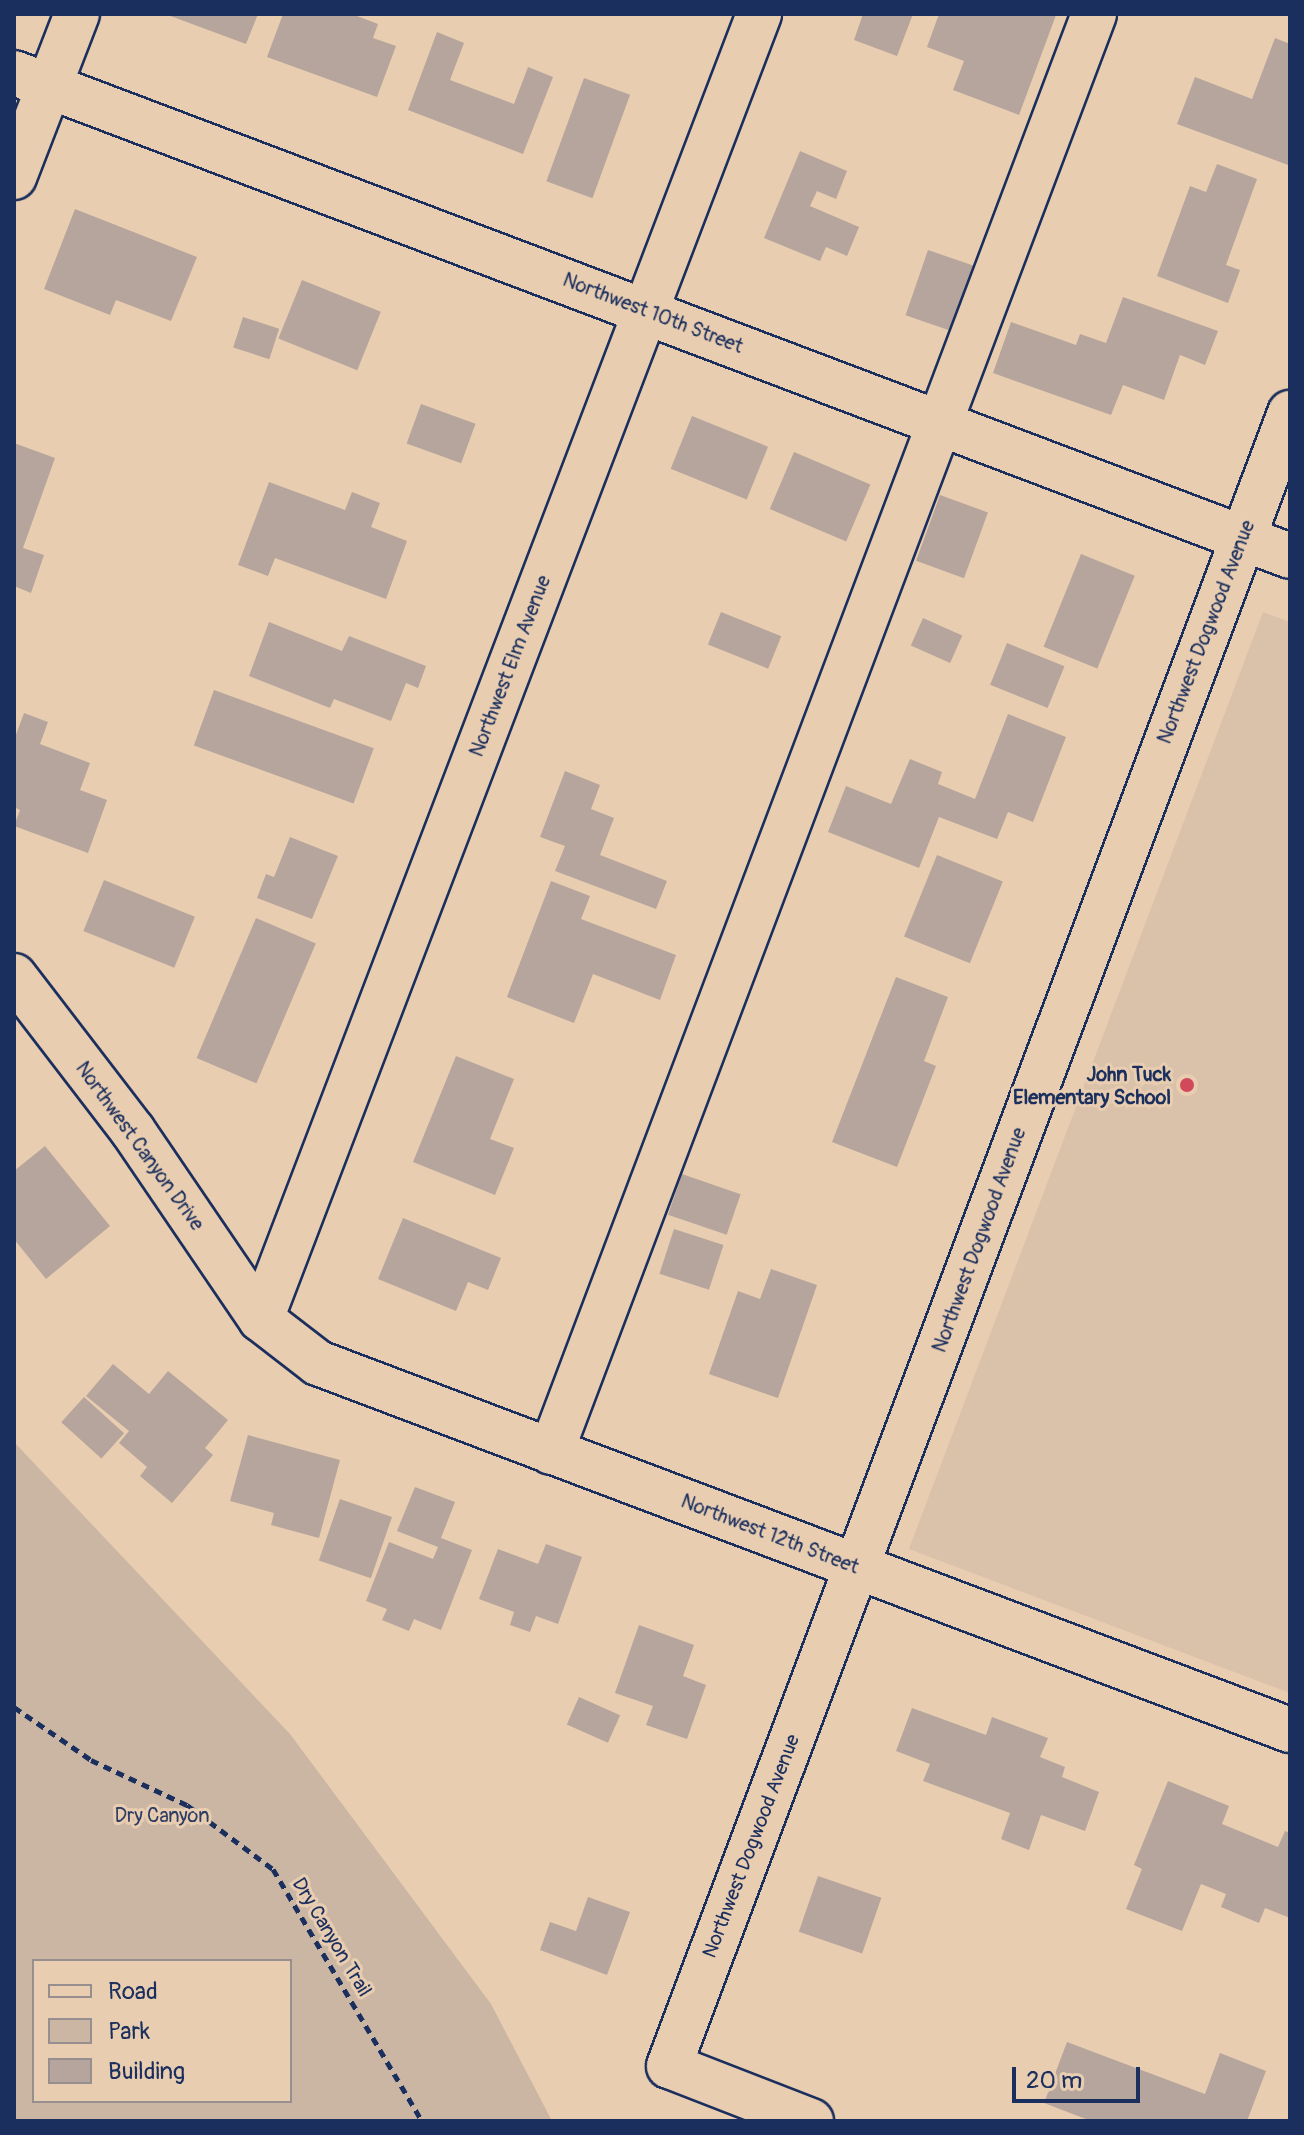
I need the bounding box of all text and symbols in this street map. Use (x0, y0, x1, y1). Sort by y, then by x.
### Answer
street label: Northwest 10th Street (560, 268, 746, 358)
street label: Northwest Dogwood Avenue (1152, 517, 1260, 747)
street label: Northwest Elm Avenue (464, 572, 556, 760)
street label: Northwest Canyon Drive (71, 1057, 209, 1235)
place label: John Tuck Elementary School (1013, 1062, 1171, 1109)
marker: John Tuck Elementary School (1178, 1076, 1196, 1094)
street label: Northwest Dogwood Avenue (927, 1124, 1031, 1356)
street label: Northwest 12th Street (678, 1489, 862, 1579)
street label: Northwest Dogwood Avenue (697, 1731, 805, 1961)
park label: Dry Canyon (115, 1803, 209, 1827)
street label: Dry Canyon Trail (287, 1873, 377, 2001)
legend (32, 1959, 292, 2103)
text: Road (108, 1977, 158, 2006)
text: Park (108, 2017, 150, 2046)
scale bar (1016, 2051, 1144, 2101)
text: Building (108, 2057, 185, 2086)
text: 20 m (1026, 2066, 1082, 2095)

